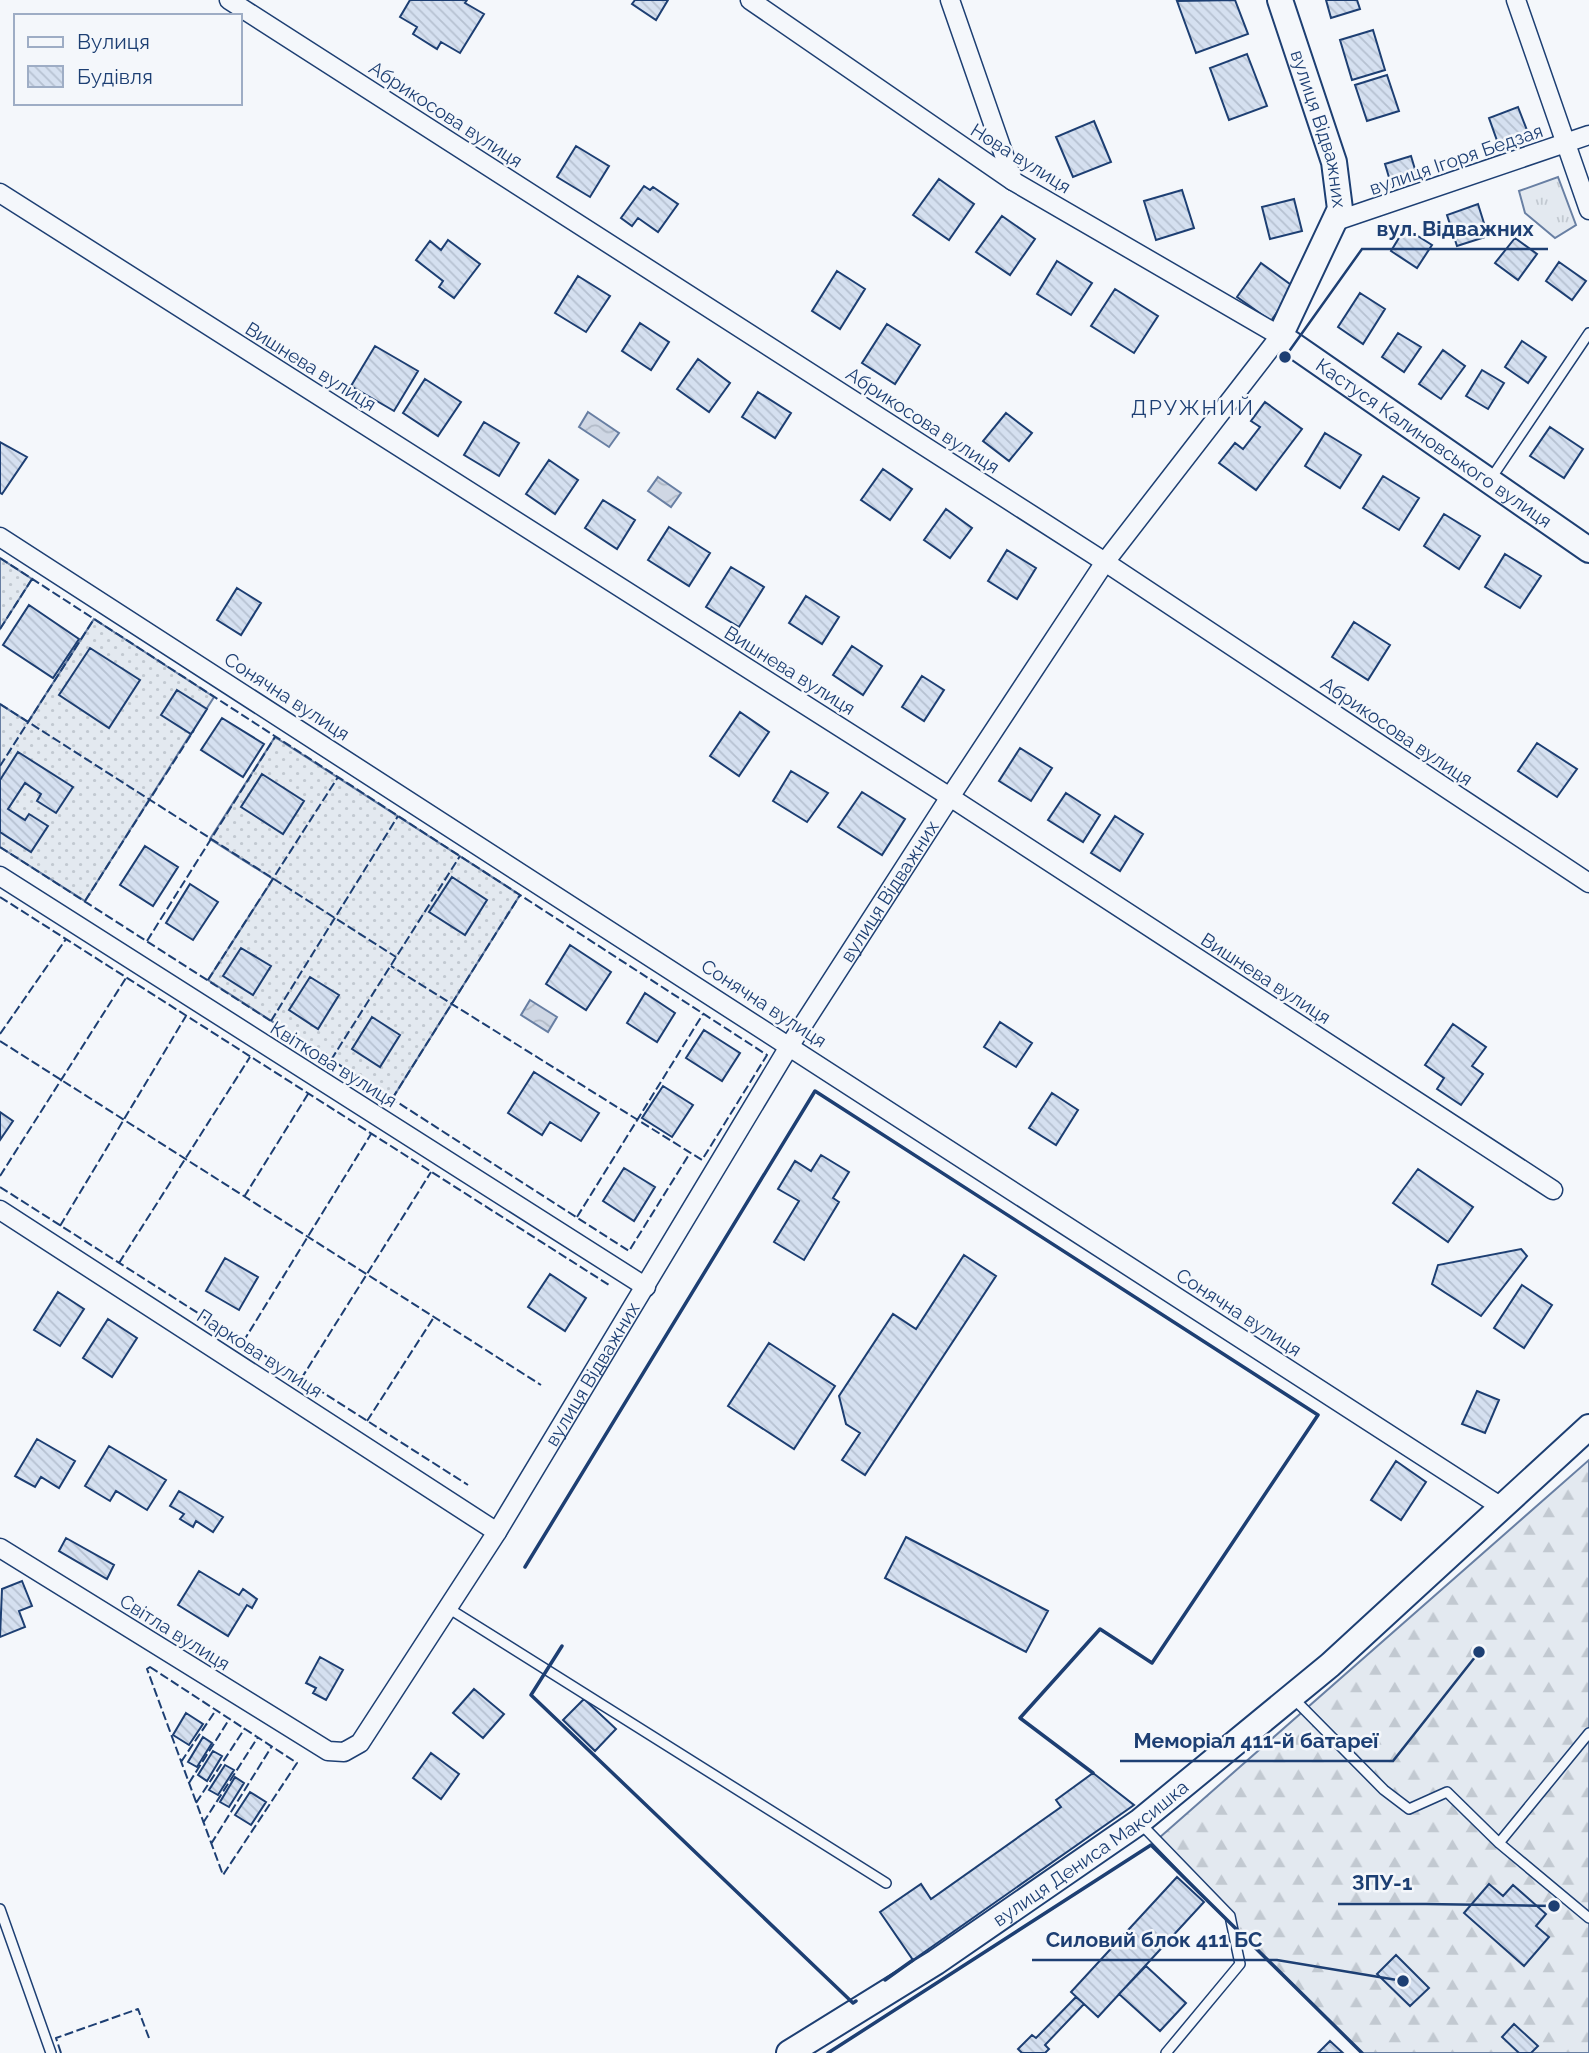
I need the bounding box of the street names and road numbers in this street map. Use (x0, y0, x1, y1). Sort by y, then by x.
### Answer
street label: вулиця Відважних (1286, 47, 1351, 209)
street label: Абрикосова вулиця (365, 56, 527, 172)
street label: Нова вулиця (967, 118, 1075, 198)
street label: вулиця Ігоря Бедзая (1366, 119, 1546, 199)
street label: Вишнева вулиця (242, 317, 380, 415)
street label: Кастуся Калиновського вулиця (1312, 353, 1556, 532)
street label: Абрикосова вулиця (842, 362, 1004, 478)
street label: Вишнева вулиця (721, 621, 859, 719)
street label: Сонячна вулиця (220, 647, 354, 745)
street label: Абрикосова вулиця (1317, 672, 1477, 790)
street label: вулиця Відважних (836, 816, 943, 966)
street label: Вишнева вулиця (1197, 928, 1335, 1028)
street label: Сонячна вулиця (697, 954, 831, 1052)
street label: Квіткова вулиця (267, 1016, 401, 1112)
street label: Сонячна вулиця (1172, 1263, 1306, 1361)
street label: вулиця Відважних (540, 1298, 644, 1450)
street label: Паркова вулиця (193, 1304, 327, 1402)
street label: Світла вулиця (116, 1589, 234, 1675)
street label: вулиця Дениса Максишка (989, 1775, 1192, 1930)

